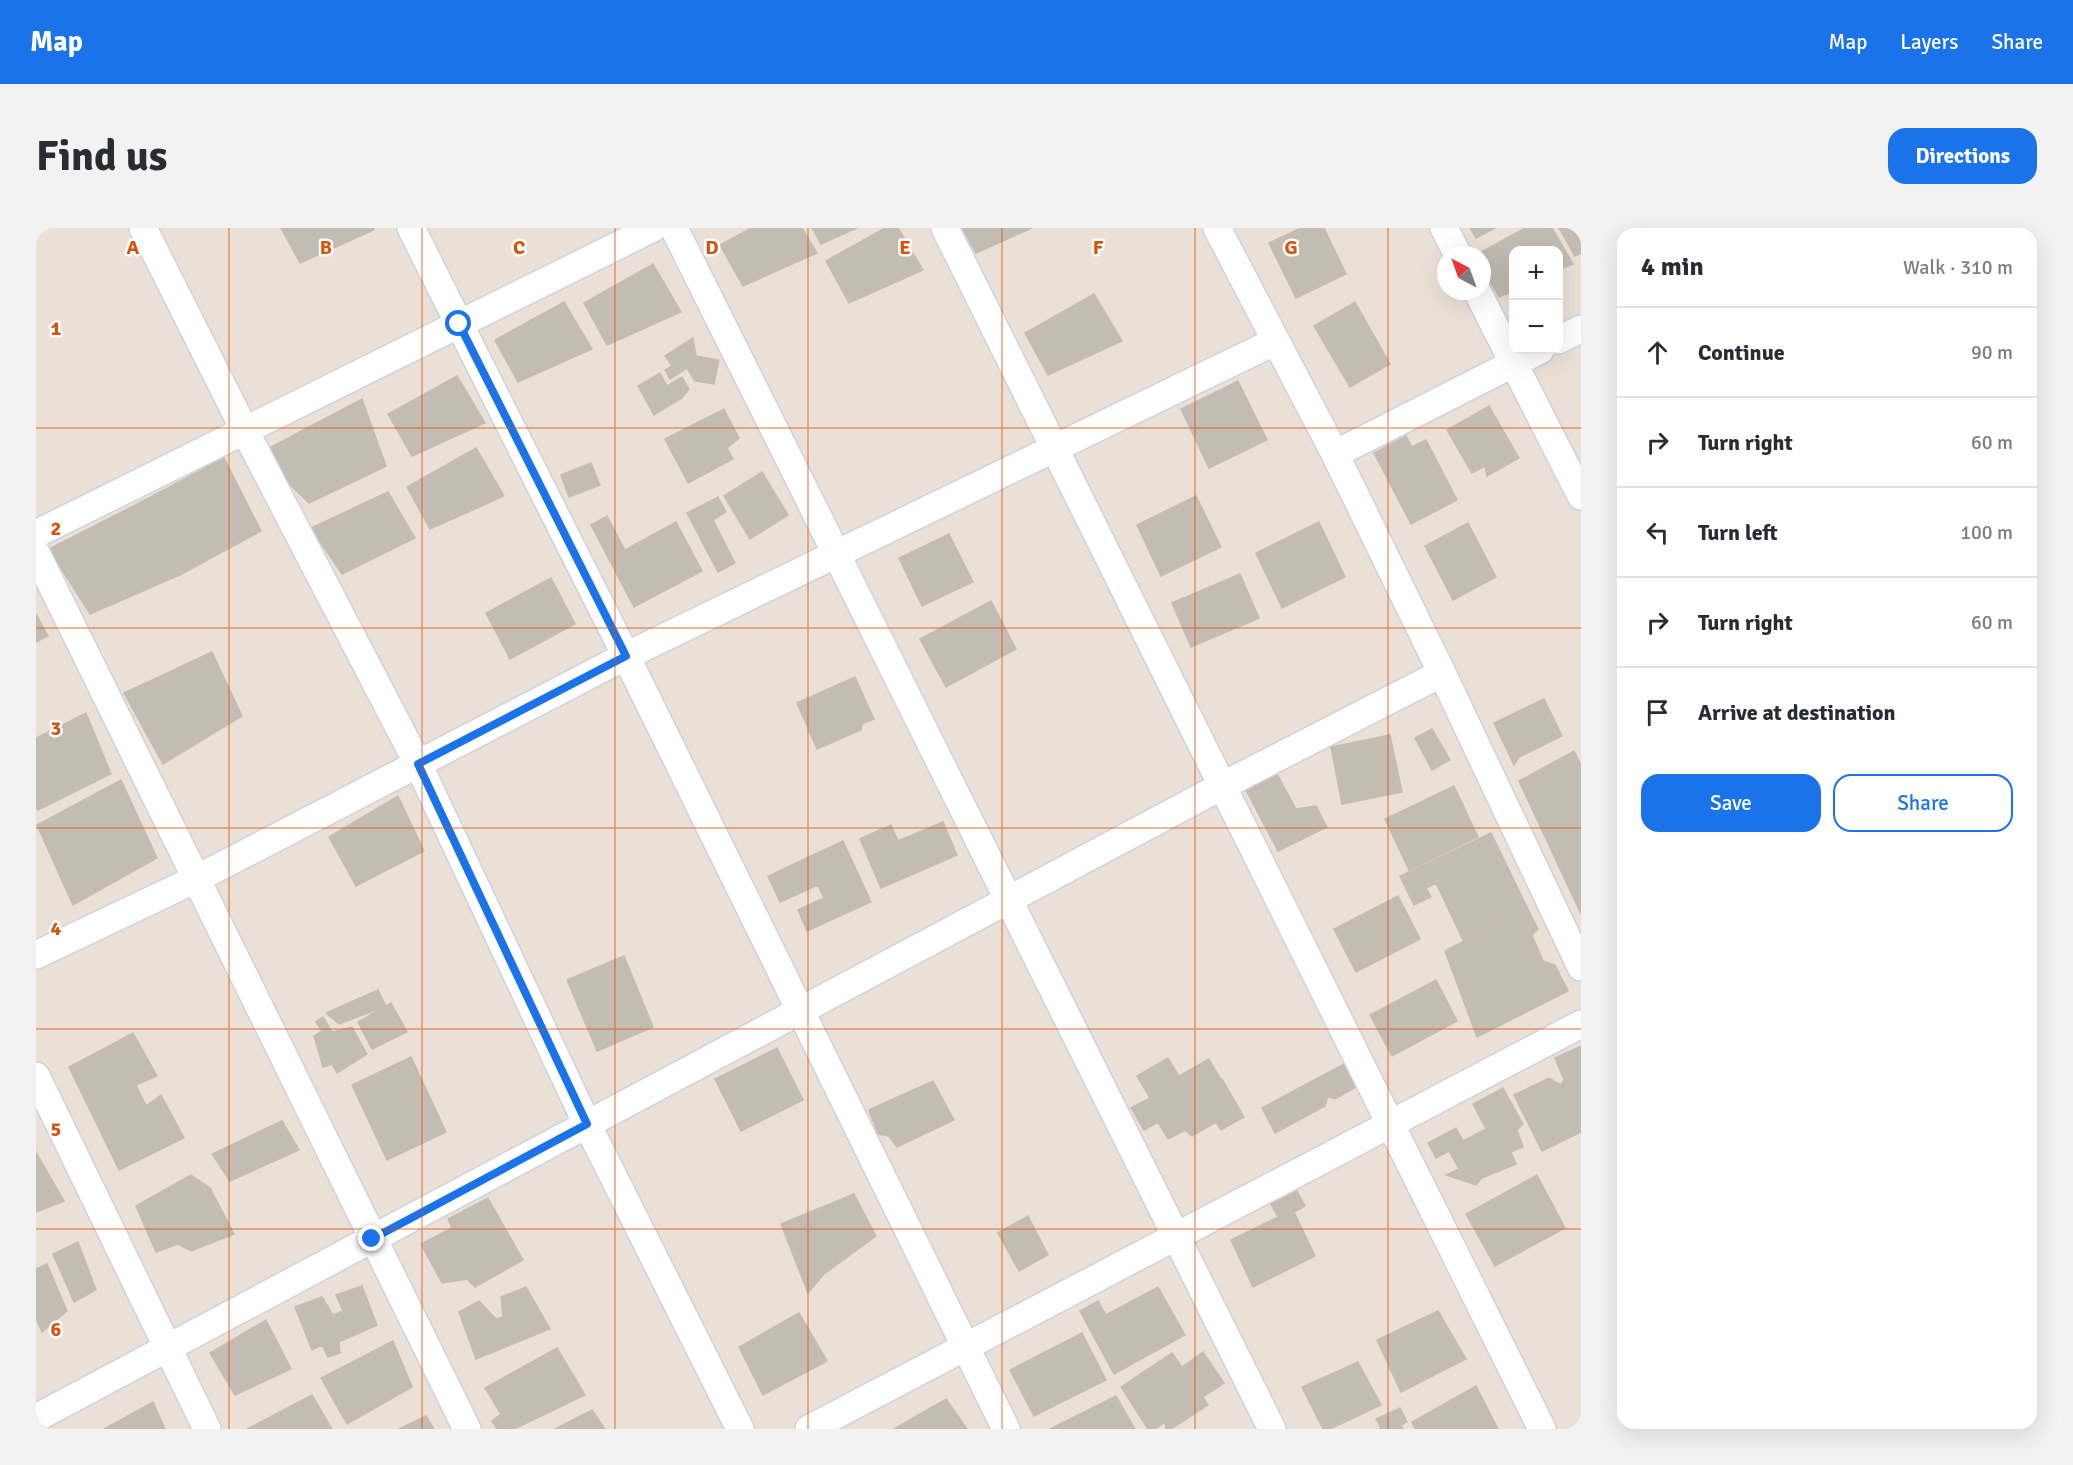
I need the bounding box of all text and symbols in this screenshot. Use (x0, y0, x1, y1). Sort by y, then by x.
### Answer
text: Map (30, 25, 83, 59)
text: Map (1829, 29, 1867, 55)
text: Layers (1900, 29, 1958, 55)
text: Share (1991, 29, 2043, 55)
button: Directions (1888, 128, 2037, 184)
text: Find us (36, 131, 167, 182)
text: A (127, 235, 140, 260)
text: B (320, 235, 332, 260)
text: C (513, 235, 525, 260)
text: D (705, 235, 719, 260)
text: E (899, 235, 911, 260)
text: F (1093, 235, 1104, 260)
text: G (1284, 235, 1298, 260)
north arrow (1437, 246, 1491, 300)
map controls (1509, 246, 1563, 354)
button: + (1509, 246, 1563, 300)
text: 4 min (1641, 251, 1704, 283)
text: Walk · 310 m (1903, 255, 2013, 280)
button: − (1509, 300, 1563, 354)
route start (445, 310, 471, 336)
text: 1 (51, 316, 62, 341)
icon: ahead (1641, 336, 1674, 369)
text: Continue (1698, 339, 1785, 366)
text: 90 m (1971, 340, 2013, 365)
icon: right (1641, 426, 1674, 459)
text: Turn right (1698, 429, 1793, 456)
text: 60 m (1971, 430, 2013, 455)
text: 2 (51, 516, 61, 541)
icon: left (1641, 516, 1674, 549)
text: Turn left (1698, 519, 1778, 546)
text: 100 m (1960, 520, 2013, 545)
icon: right (1641, 606, 1674, 639)
text: Turn right (1698, 609, 1793, 636)
text: 60 m (1971, 610, 2013, 635)
icon: arrive (1641, 696, 1674, 729)
text: Arrive at destination (1698, 699, 1895, 726)
text: 3 (51, 716, 61, 741)
button: Save (1641, 774, 1821, 832)
button: Share (1833, 774, 2013, 832)
text: 4 (51, 916, 62, 941)
text: 5 (51, 1117, 61, 1142)
route end (358, 1225, 384, 1251)
text: 6 (51, 1317, 62, 1342)

